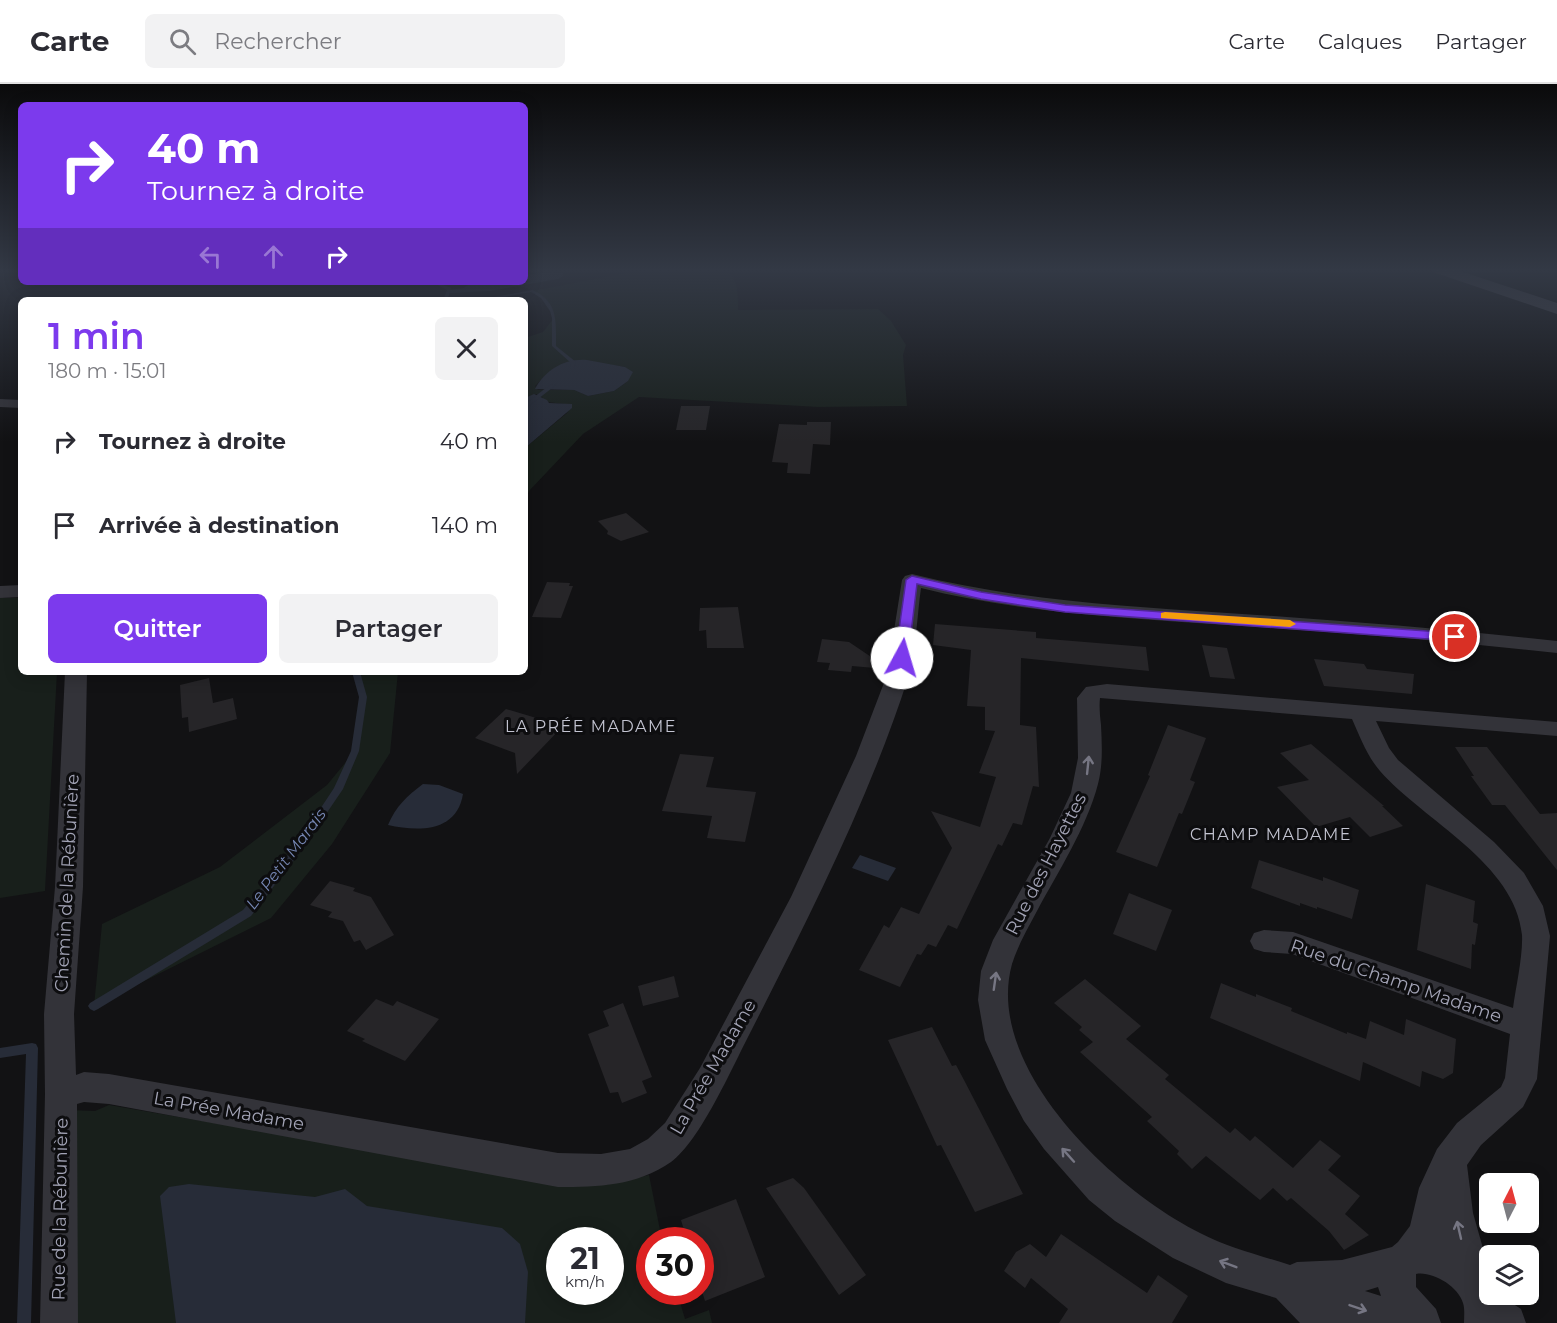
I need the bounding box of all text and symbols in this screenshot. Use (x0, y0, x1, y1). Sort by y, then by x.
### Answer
search box (145, 14, 565, 68)
text: Carte (30, 24, 109, 58)
icon: search (166, 25, 199, 58)
text: Rechercher (214, 28, 342, 55)
text: Carte (1228, 29, 1285, 54)
text: Calques (1318, 29, 1402, 54)
text: Partager (1435, 29, 1527, 54)
text: 40 m (147, 122, 260, 174)
icon: right (48, 126, 126, 204)
text: Tournez à droite (147, 174, 365, 207)
icon: left (194, 240, 227, 273)
icon: ahead (257, 240, 290, 273)
icon: right (320, 240, 353, 273)
text: 1 min (48, 314, 145, 358)
button: close (435, 317, 498, 380)
text: 180 m · 15:01 (48, 359, 166, 383)
icon: right (48, 425, 81, 458)
text: Tournez à droite (99, 428, 286, 455)
text: 40 m (440, 428, 498, 455)
icon: arrive (48, 509, 81, 542)
text: Arrivée à destination (99, 512, 339, 539)
text: 140 m (432, 512, 498, 539)
button: Quitter (48, 594, 267, 663)
button: Partager (279, 594, 498, 663)
pin (1429, 611, 1480, 662)
icon: arrive (1438, 620, 1471, 653)
position arrow (870, 626, 934, 690)
district label: LA PRÉE MADAME (505, 717, 677, 736)
one-way arrow (1083, 755, 1094, 775)
street label: Chemin de la Rébunière (50, 773, 84, 993)
street label: Rue des Hayettes (1001, 789, 1091, 939)
water label: Le Petit Marais (242, 805, 330, 913)
district label: CHAMP MADAME (1190, 825, 1352, 844)
street label: Rue du Champ Madame (1288, 934, 1505, 1028)
one-way arrow (989, 971, 1000, 991)
street label: La Prée Madame (665, 995, 761, 1139)
street label: La Prée Madame (152, 1087, 306, 1135)
street label: Rue de la Rébunière (47, 1117, 73, 1300)
one-way arrow (1061, 1148, 1075, 1163)
north arrow (1479, 1173, 1539, 1233)
map controls (1479, 1173, 1539, 1305)
one-way arrow (1452, 1220, 1464, 1239)
speed limit sign: 30 (636, 1227, 714, 1305)
text: 21 (570, 1240, 600, 1277)
button: layers (1479, 1245, 1539, 1305)
one-way arrow (1219, 1258, 1237, 1269)
text: km/h (565, 1272, 605, 1291)
one-way arrow (1348, 1303, 1367, 1314)

